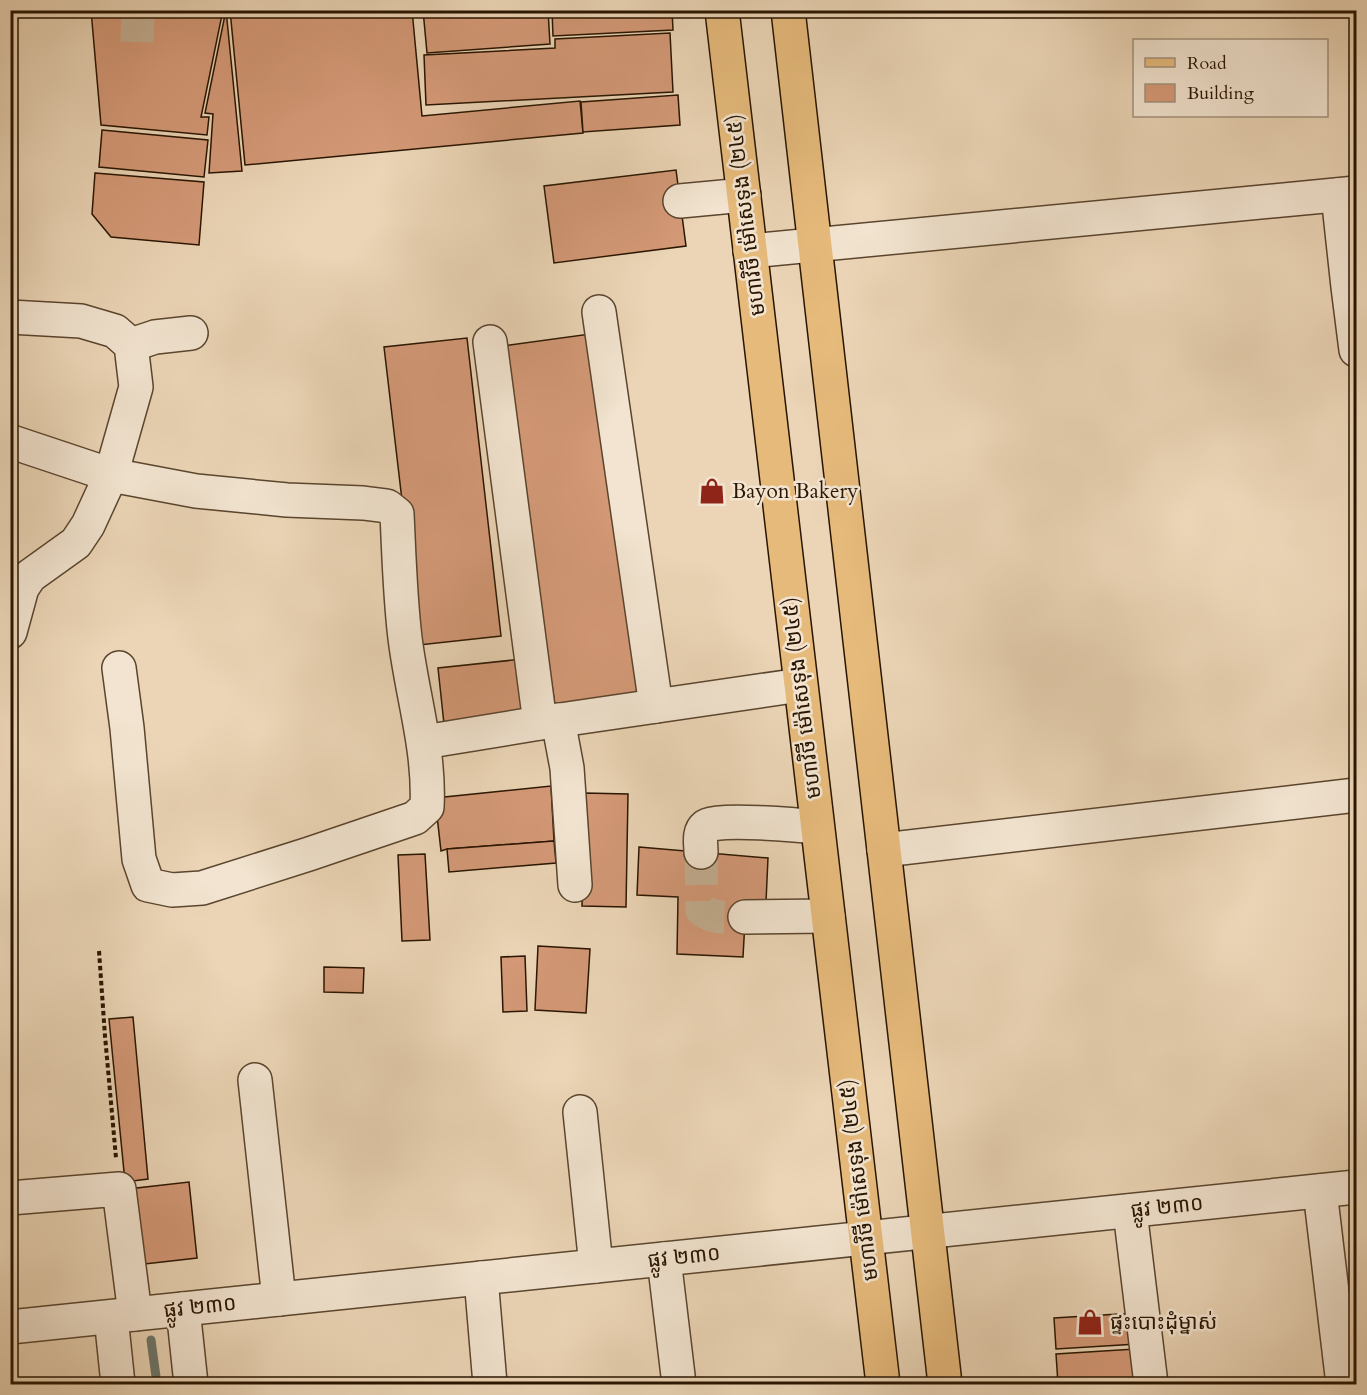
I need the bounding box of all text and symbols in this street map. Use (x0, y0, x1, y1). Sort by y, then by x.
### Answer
legend (1133, 39, 1328, 117)
text: Road (1187, 51, 1227, 76)
text: Building (1187, 81, 1255, 106)
street label: មហាវិថី ម៉ៅសេទុង (២៤៥) (719, 112, 773, 318)
shop icon: Bayon Bakery (697, 476, 727, 506)
place label: Bayon Bakery (732, 477, 858, 506)
street label: មហាវិថី ម៉ៅសេទុង (២៤៥) (775, 595, 829, 801)
street label: មហាវិថី ម៉ៅសេទុង (២៤៥) (832, 1077, 886, 1283)
street label: ផ្លូវ ២៣០ (1129, 1189, 1205, 1229)
street label: ផ្លូវ ២៣០ (646, 1239, 722, 1279)
street label: ផ្លូវ ២៣០ (162, 1289, 238, 1329)
shop icon: ផ្ទះបោះដុំម្នាស់ (1075, 1307, 1105, 1337)
place label: ផ្ទះបោះដុំម្នាស់ (1110, 1308, 1217, 1337)

